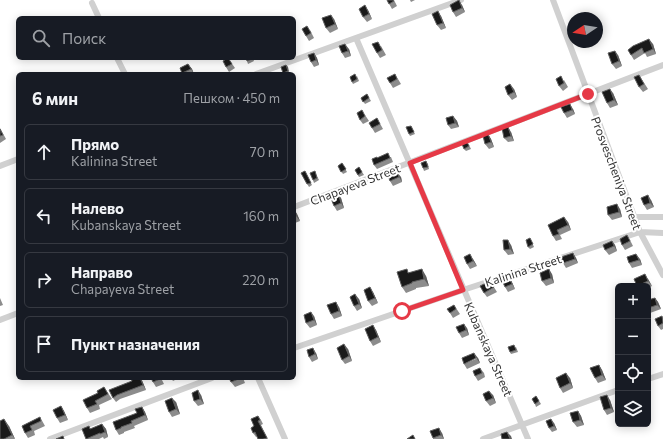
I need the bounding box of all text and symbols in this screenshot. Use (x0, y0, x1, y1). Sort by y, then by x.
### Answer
north arrow (567, 12, 603, 48)
search box (16, 16, 296, 60)
icon: search (30, 27, 52, 49)
text: Поиск (62, 29, 106, 47)
route end (579, 85, 597, 103)
text: 6 мин (32, 88, 78, 109)
text: Пешком · 450 m (183, 90, 280, 106)
street label: Prosvescheniya Street (589, 115, 645, 232)
text: Прямо (71, 135, 119, 153)
icon: ahead (33, 141, 55, 163)
text: 70 m (250, 144, 279, 160)
text: Kalinina Street (71, 153, 157, 169)
street label: Chapayeva Street (308, 160, 402, 208)
text: Налево (71, 199, 124, 217)
icon: left (33, 205, 55, 227)
text: 160 m (243, 208, 279, 224)
text: Kubanskaya Street (71, 217, 181, 233)
street label: Kalinina Street (483, 251, 563, 289)
text: Направо (71, 263, 133, 281)
icon: right (33, 269, 55, 291)
text: 220 m (242, 272, 279, 288)
text: Chapayeva Street (71, 281, 174, 297)
map controls (615, 283, 651, 427)
button: + (615, 283, 651, 319)
street label: Kubanskaya Street (462, 300, 516, 398)
route start (393, 302, 411, 320)
button: − (615, 319, 651, 355)
icon: arrive (33, 333, 55, 355)
text: Пункт назначения (71, 335, 200, 353)
button: locate (615, 355, 651, 391)
button: layers (615, 391, 651, 427)

